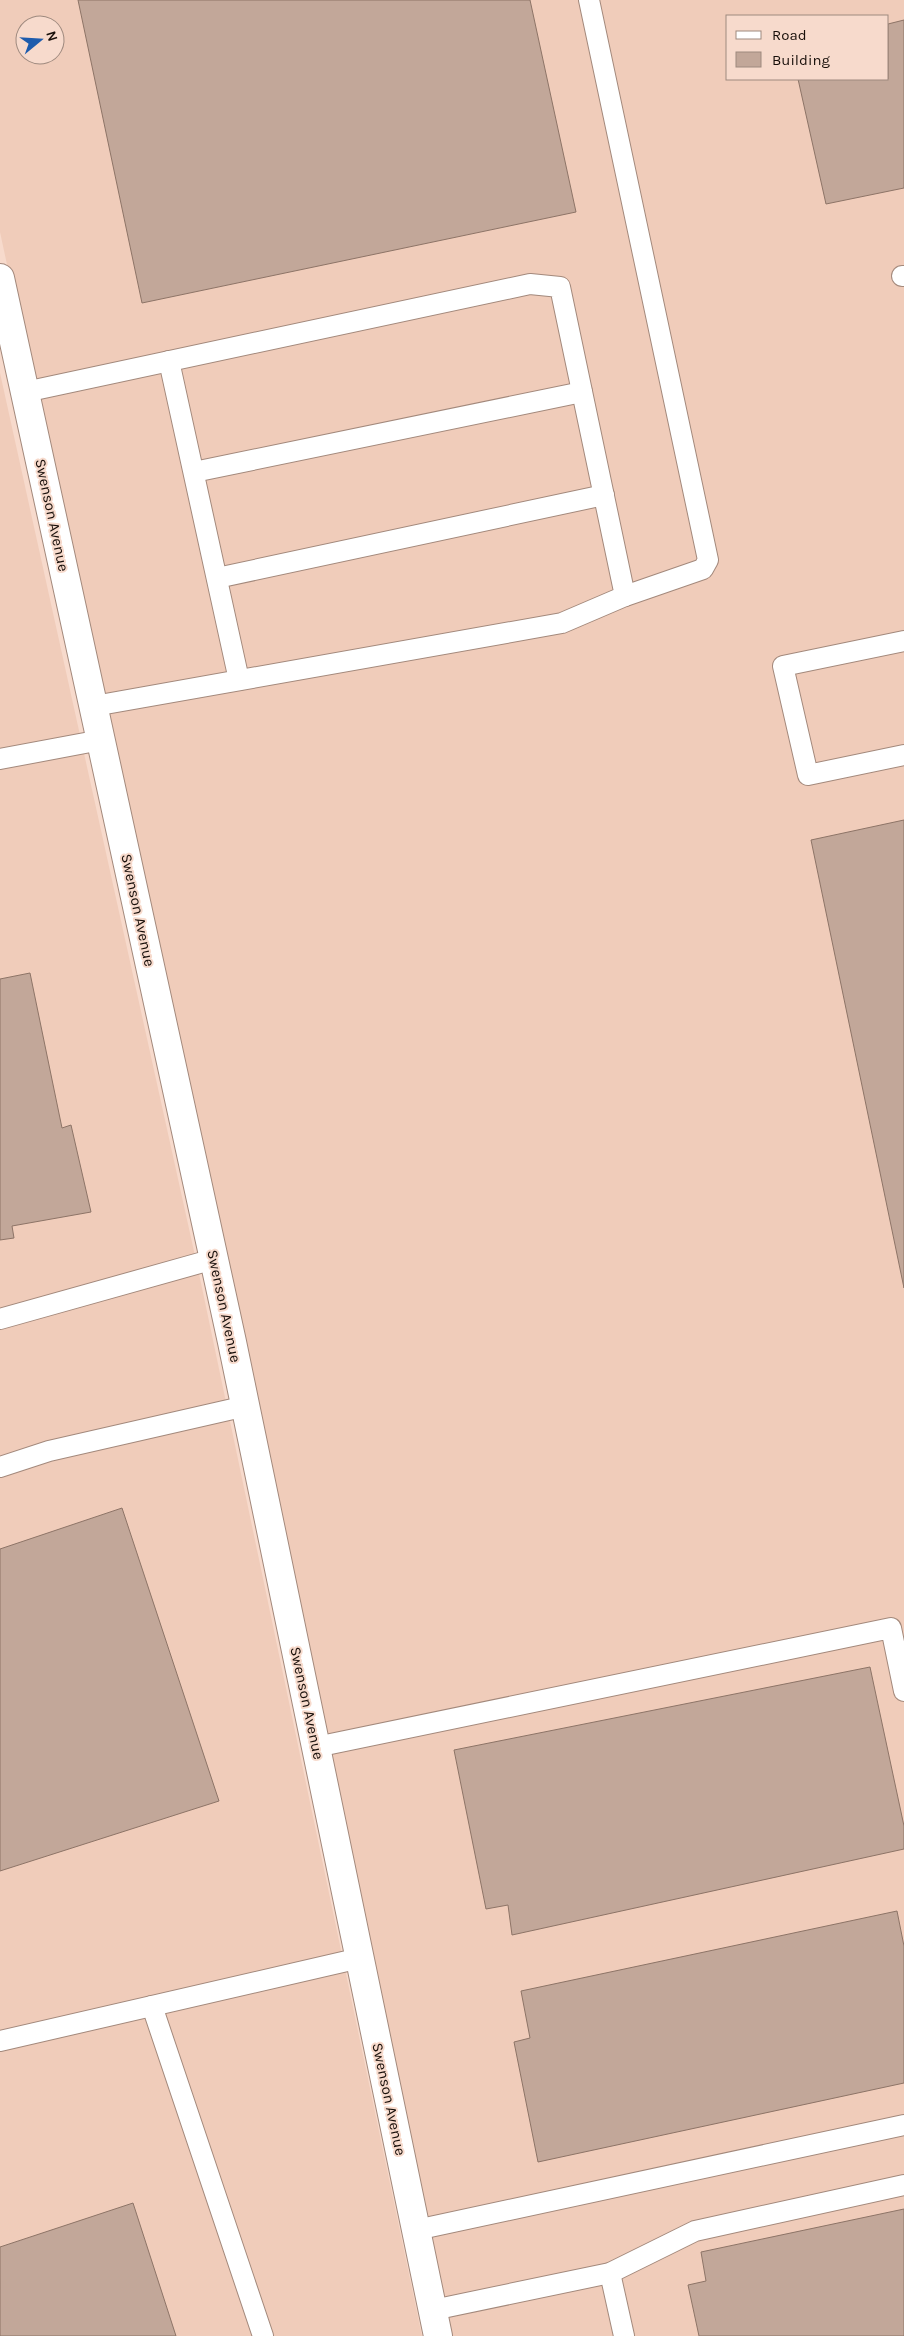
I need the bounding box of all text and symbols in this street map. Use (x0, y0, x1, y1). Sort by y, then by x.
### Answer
north arrow (15, 15, 65, 65)
legend (726, 15, 889, 80)
text: Road (772, 26, 807, 44)
text: N (42, 29, 62, 44)
text: Building (772, 51, 830, 69)
street label: Swenson Avenue (31, 457, 73, 573)
street label: Swenson Avenue (117, 852, 159, 968)
street label: Swenson Avenue (203, 1248, 245, 1364)
street label: Swenson Avenue (286, 1645, 328, 1761)
street label: Swenson Avenue (368, 2041, 410, 2157)

